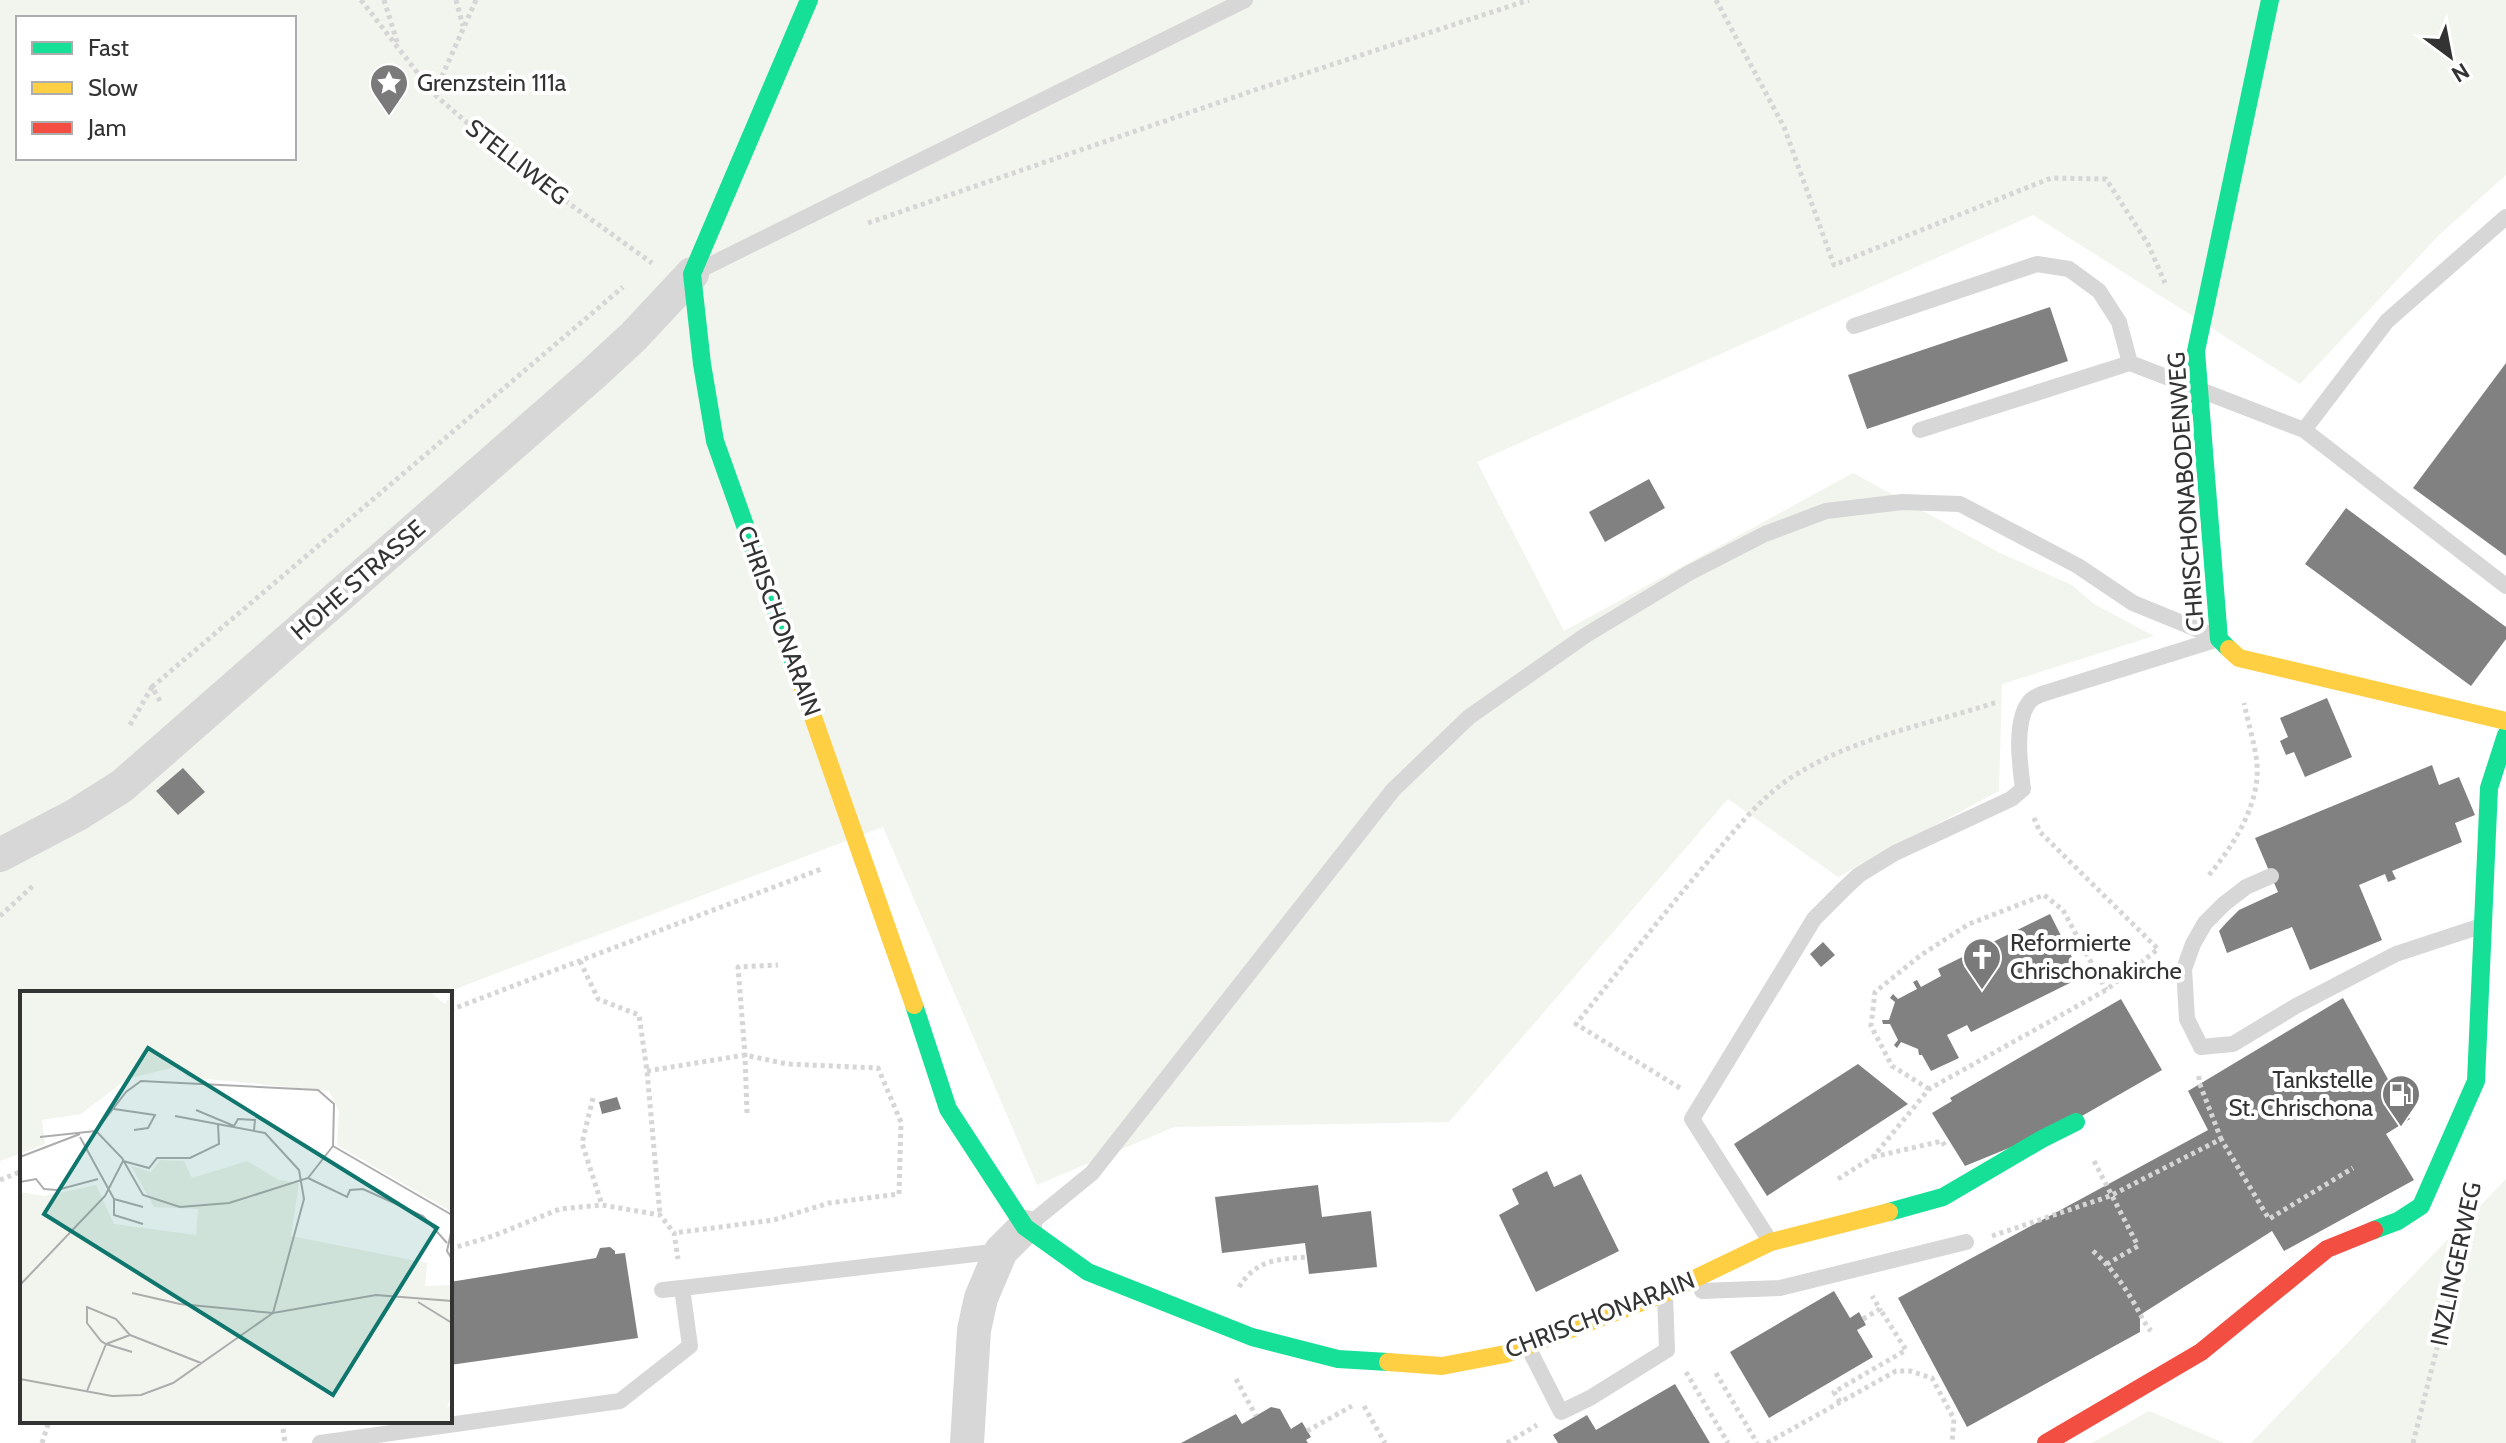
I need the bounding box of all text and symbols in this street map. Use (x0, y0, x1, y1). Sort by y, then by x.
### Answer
legend (16, 16, 296, 160)
north arrow (2410, 16, 2490, 96)
text: Fast (88, 33, 129, 62)
text: N (2447, 57, 2474, 88)
place icon: Grenzstein 111a (368, 62, 410, 117)
place label: Grenzstein 111a (417, 68, 567, 97)
text: Slow (88, 73, 138, 102)
text: Jam (87, 113, 126, 142)
street label: STELLIWEG (460, 113, 574, 211)
street label: CHRISCHONABODENWEG (2161, 351, 2210, 633)
street label: HOHE STRASSE (285, 513, 431, 646)
street label: CHRISCHONARAIN (732, 522, 827, 720)
place label: Reformierte Chrischonakirche (2010, 928, 2182, 985)
church icon: Reformierte Chrischonakirche (1961, 936, 2003, 991)
inset map (20, 991, 452, 1423)
place label: Tankstelle St. Chrischona (2228, 1065, 2373, 1122)
fuel station icon: Tankstelle St. Chrischona (2380, 1073, 2422, 1128)
street label: INZLINGERWEG (2424, 1179, 2487, 1349)
street label: CHRISCHONARAIN (1501, 1265, 1699, 1364)

